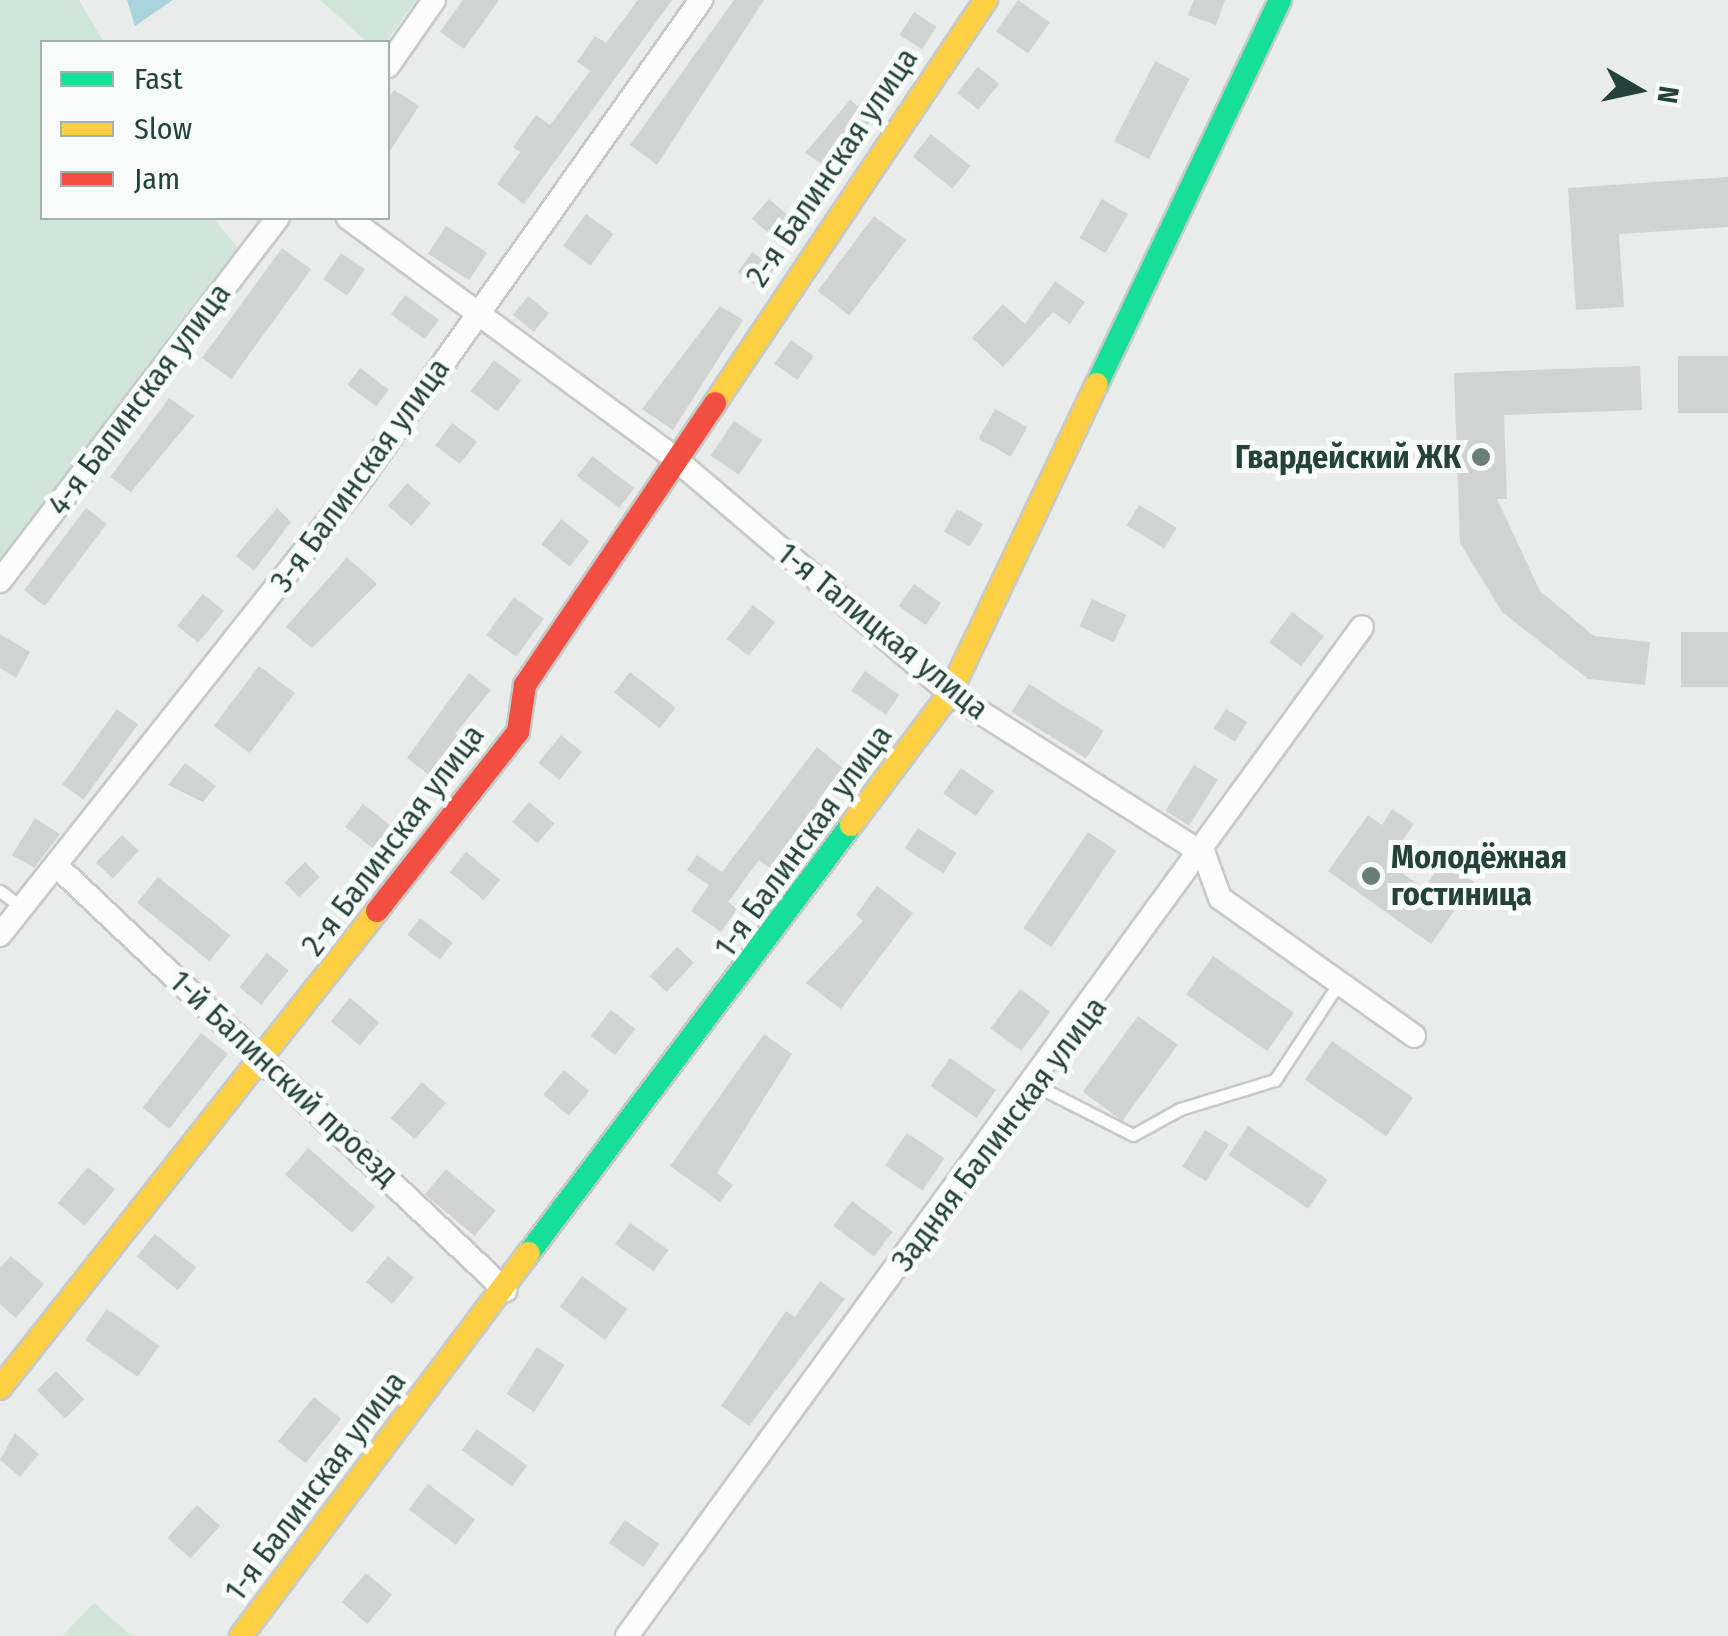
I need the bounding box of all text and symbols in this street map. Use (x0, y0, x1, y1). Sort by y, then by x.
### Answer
legend (40, 40, 390, 220)
street label: 2-я Балинская улица (738, 40, 926, 294)
north arrow (1588, 40, 1688, 140)
text: Fast (134, 61, 182, 97)
text: N (1651, 84, 1686, 106)
text: Slow (134, 111, 192, 147)
text: Jam (134, 161, 180, 197)
street label: 4-я Балинская улица (39, 275, 239, 523)
street label: 3-я Балинская улица (262, 351, 458, 599)
place label: Гвардейский ЖК (1235, 438, 1461, 476)
marker: Гвардейский ЖК (1470, 446, 1492, 468)
street label: 1-я Талицкая улица (770, 534, 996, 728)
street label: 2-я Балинская улица (294, 717, 492, 963)
street label: 1-я Балинская улица (706, 717, 900, 965)
place label: Молодёжная гостиница (1391, 839, 1567, 914)
marker: Молодёжная гостиница (1360, 865, 1382, 887)
street label: 1-й Балинский проезд (162, 962, 406, 1194)
street label: Задняя Балинская улица (883, 989, 1115, 1279)
street label: 1-я Балинская улица (216, 1363, 414, 1609)

